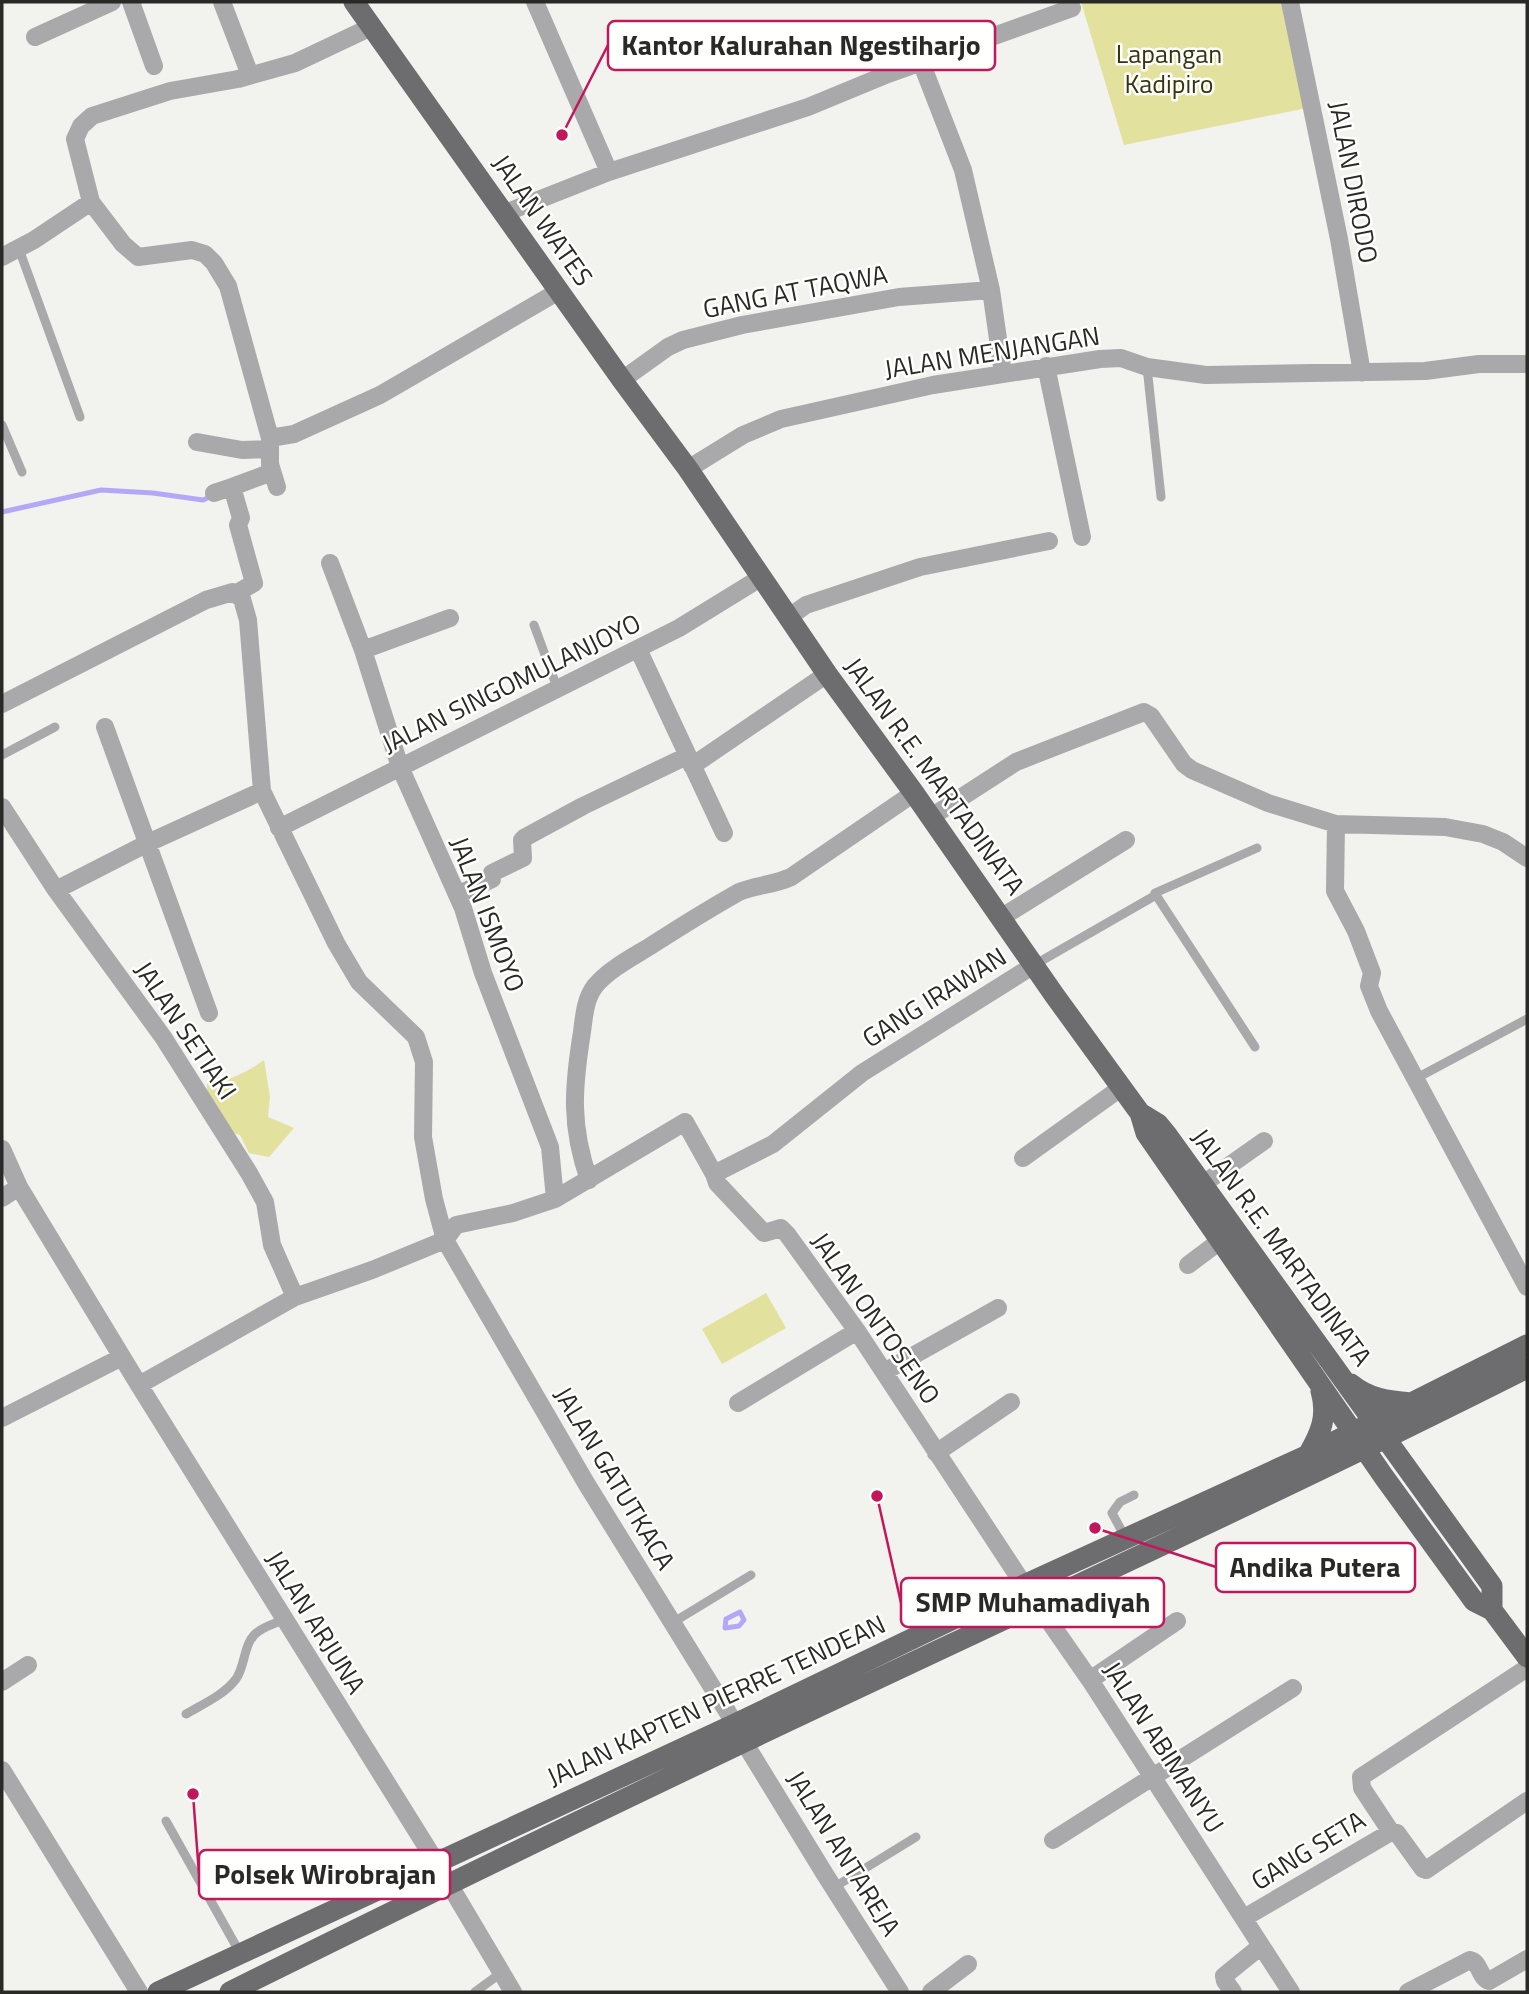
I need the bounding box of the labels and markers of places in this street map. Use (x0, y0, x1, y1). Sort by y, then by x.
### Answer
callout: Kantor Kalurahan Ngestiharjo (608, 21, 995, 70)
callout: Andika Putera (1216, 1543, 1415, 1592)
callout: SMP Muhamadiyah (901, 1578, 1164, 1627)
callout: Polsek Wirobrajan (199, 1850, 450, 1899)

